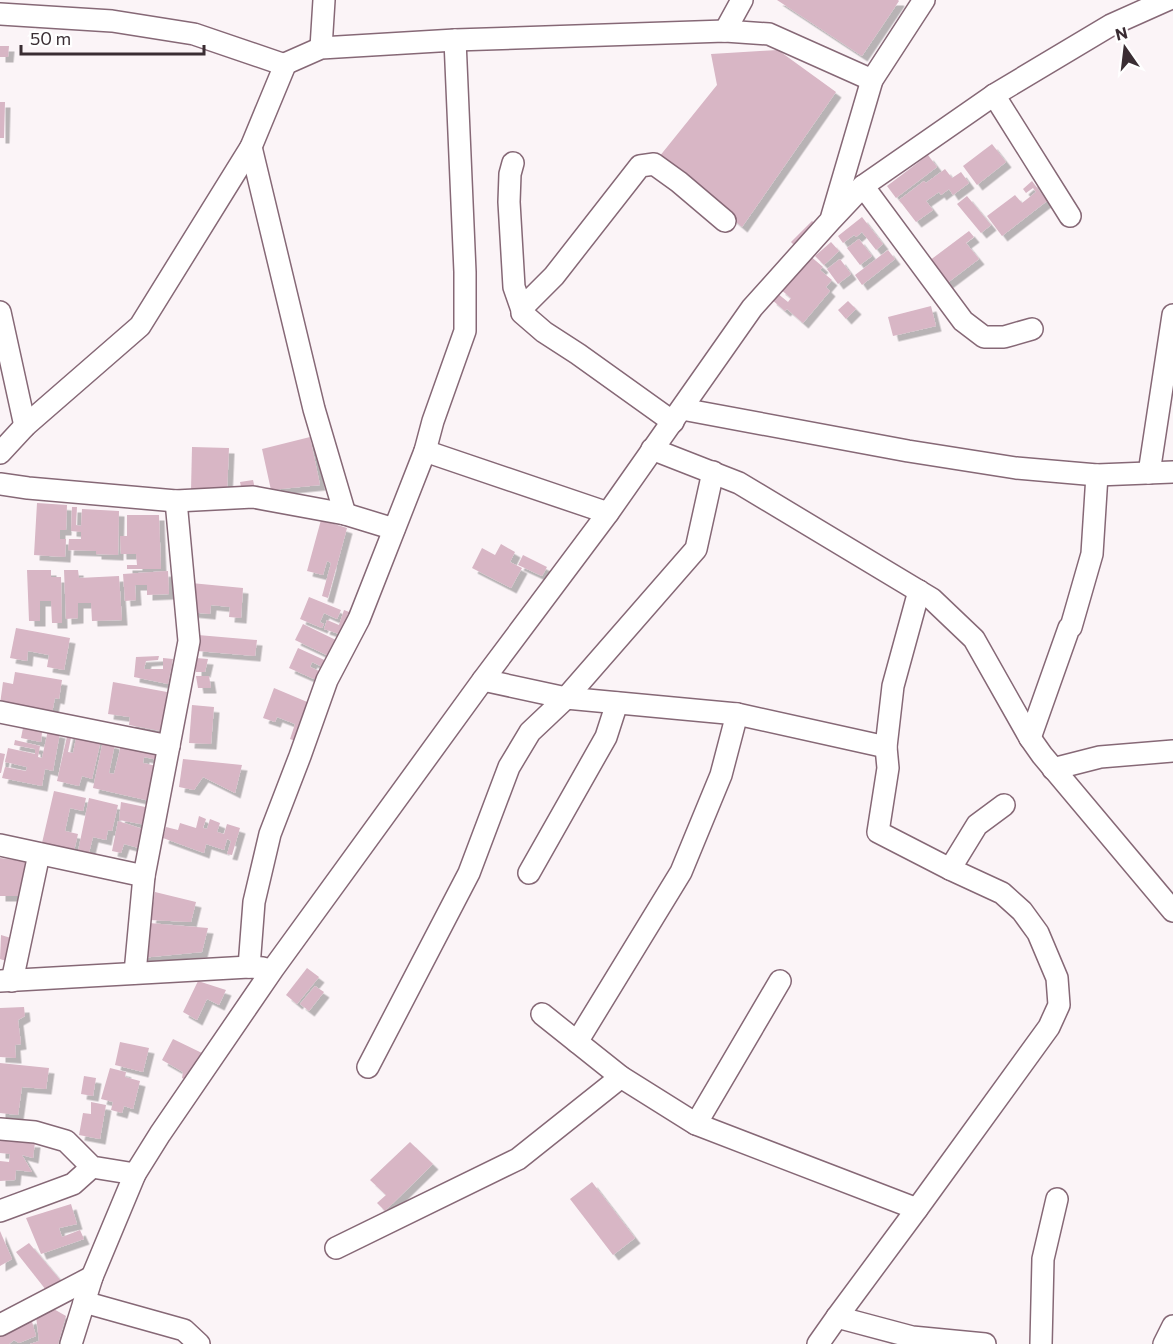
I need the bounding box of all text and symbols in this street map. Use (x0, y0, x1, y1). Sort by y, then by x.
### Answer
scale bar (21, 18, 204, 56)
north arrow (1095, 18, 1155, 78)
text: N (1113, 22, 1129, 44)
text: 50 m (30, 27, 71, 49)

